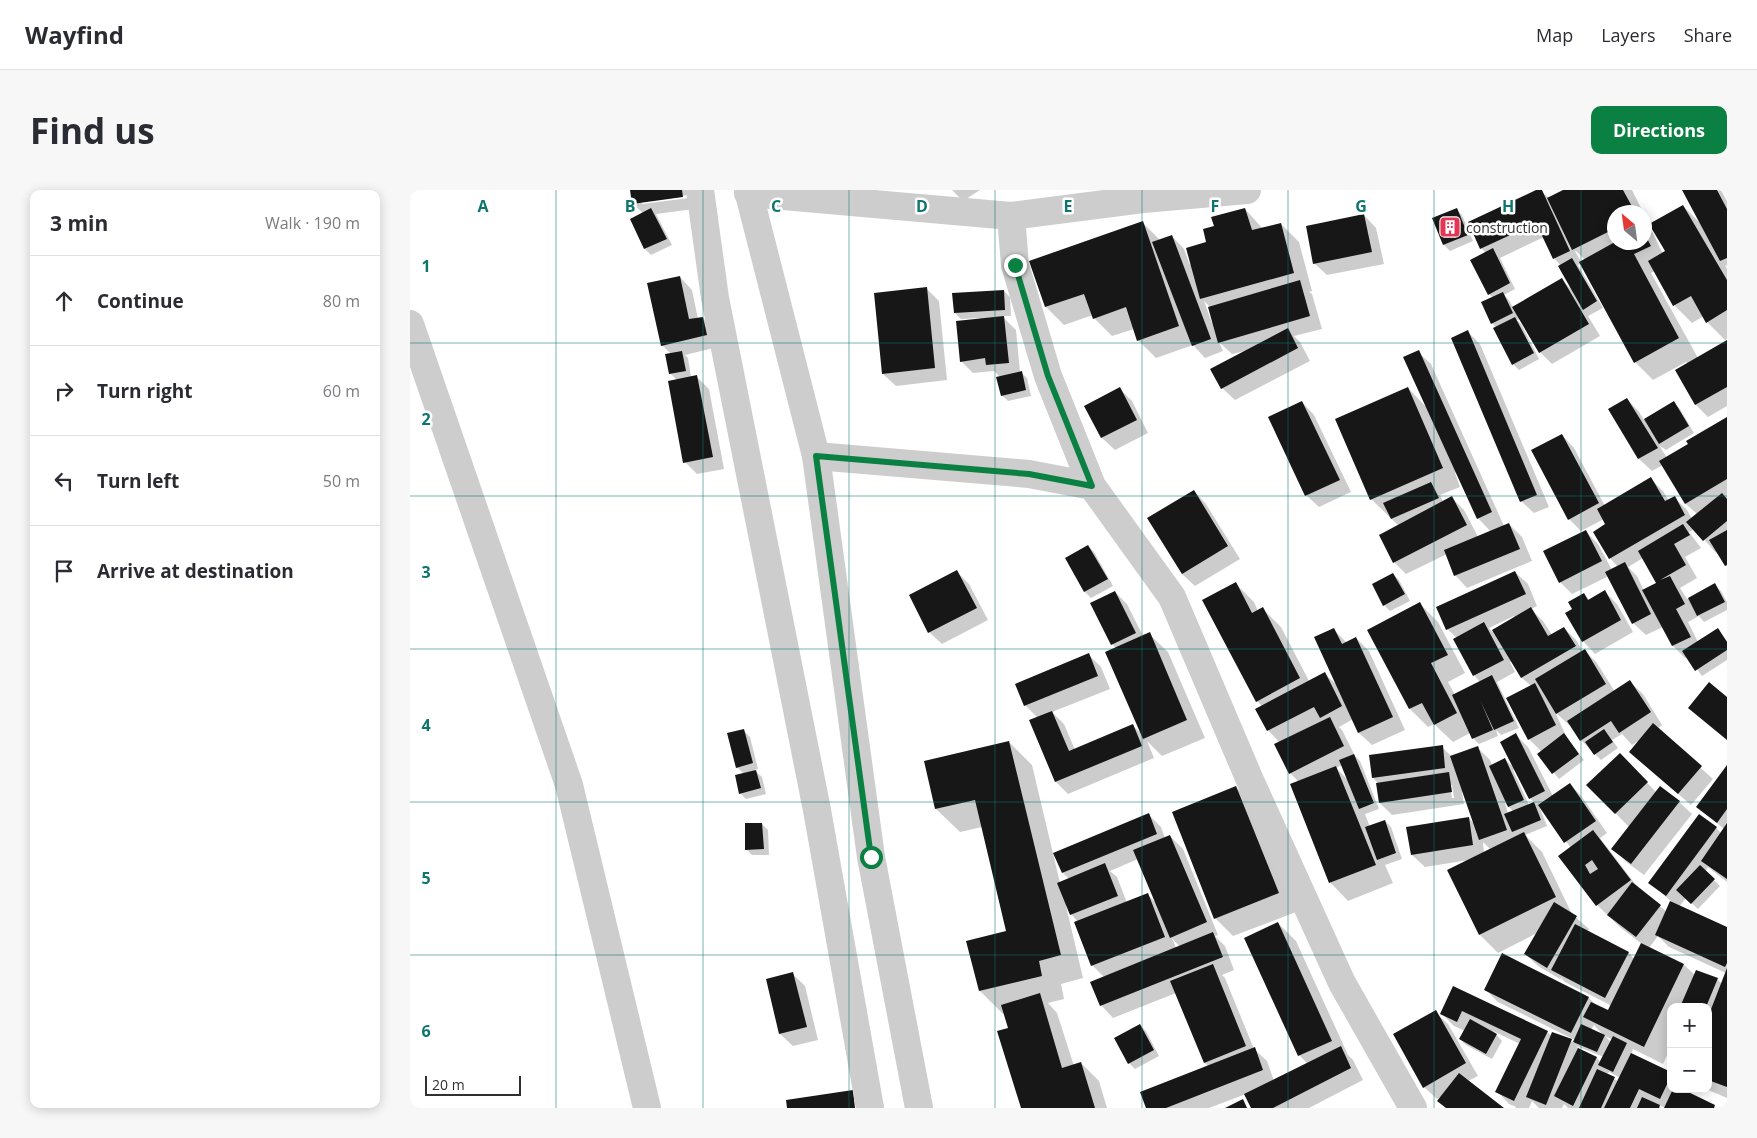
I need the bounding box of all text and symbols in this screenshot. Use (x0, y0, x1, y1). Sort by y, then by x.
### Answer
text: Wayfind (25, 18, 124, 51)
text: Map (1536, 23, 1573, 47)
text: Layers (1601, 23, 1656, 47)
text: Share (1684, 23, 1732, 47)
button: Directions (1591, 106, 1727, 154)
text: Find us (30, 107, 155, 154)
text: A (477, 195, 489, 217)
text: B (625, 195, 635, 217)
text: C (771, 195, 781, 217)
text: D (916, 195, 928, 217)
text: E (1064, 195, 1073, 217)
text: F (1211, 195, 1219, 217)
text: G (1355, 195, 1367, 217)
text: H (1502, 195, 1514, 217)
north arrow (1607, 205, 1652, 250)
text: 3 min (50, 209, 108, 237)
text: Walk · 190 m (265, 212, 360, 234)
building icon: construction (1438, 215, 1462, 239)
place label: construction (1466, 218, 1548, 237)
route end (1004, 254, 1027, 277)
text: 1 (421, 255, 431, 277)
icon: ahead (50, 287, 78, 315)
text: Continue (97, 288, 184, 314)
text: 80 m (323, 290, 360, 312)
icon: right (50, 377, 78, 405)
text: Turn right (97, 378, 192, 404)
text: 60 m (323, 380, 360, 402)
text: 2 (421, 408, 431, 430)
icon: left (50, 467, 78, 495)
text: Turn left (97, 468, 179, 494)
text: 50 m (323, 470, 360, 492)
icon: arrive (50, 557, 78, 585)
text: Arrive at destination (97, 558, 294, 584)
text: 3 (421, 561, 431, 583)
text: 4 (421, 714, 431, 736)
route start (860, 846, 883, 869)
text: 5 (421, 867, 431, 889)
map controls (1667, 1003, 1712, 1093)
button: + (1667, 1003, 1712, 1048)
text: 6 (421, 1020, 431, 1042)
button: − (1667, 1048, 1712, 1093)
scale bar (425, 1073, 521, 1096)
text: 20 m (432, 1075, 465, 1094)

